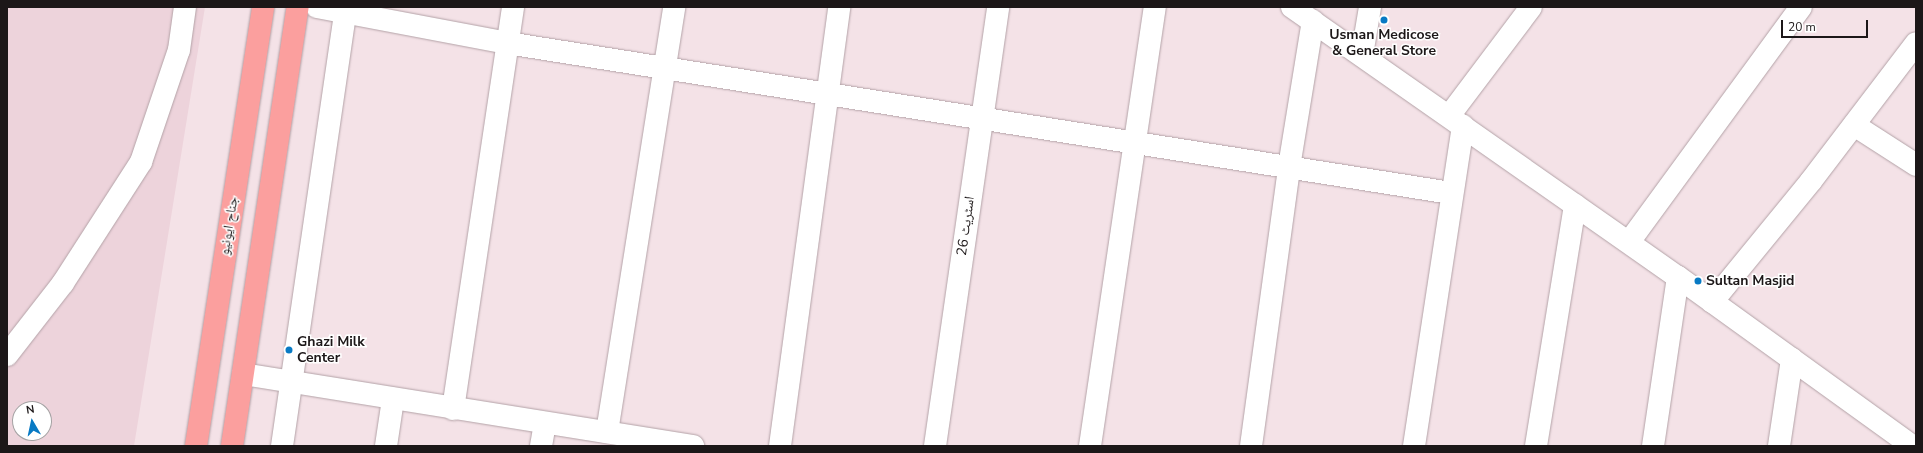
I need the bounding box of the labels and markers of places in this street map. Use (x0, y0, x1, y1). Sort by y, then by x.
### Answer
marker: Usman Medicose & General Store (1379, 15, 1389, 25)
place label: Usman Medicose & General Store (1329, 27, 1439, 60)
place label: Sultan Masjid (1706, 273, 1794, 289)
marker: Sultan Masjid (1693, 276, 1703, 286)
place label: Ghazi Milk Center (297, 334, 365, 366)
marker: Ghazi Milk Center (284, 345, 294, 355)

